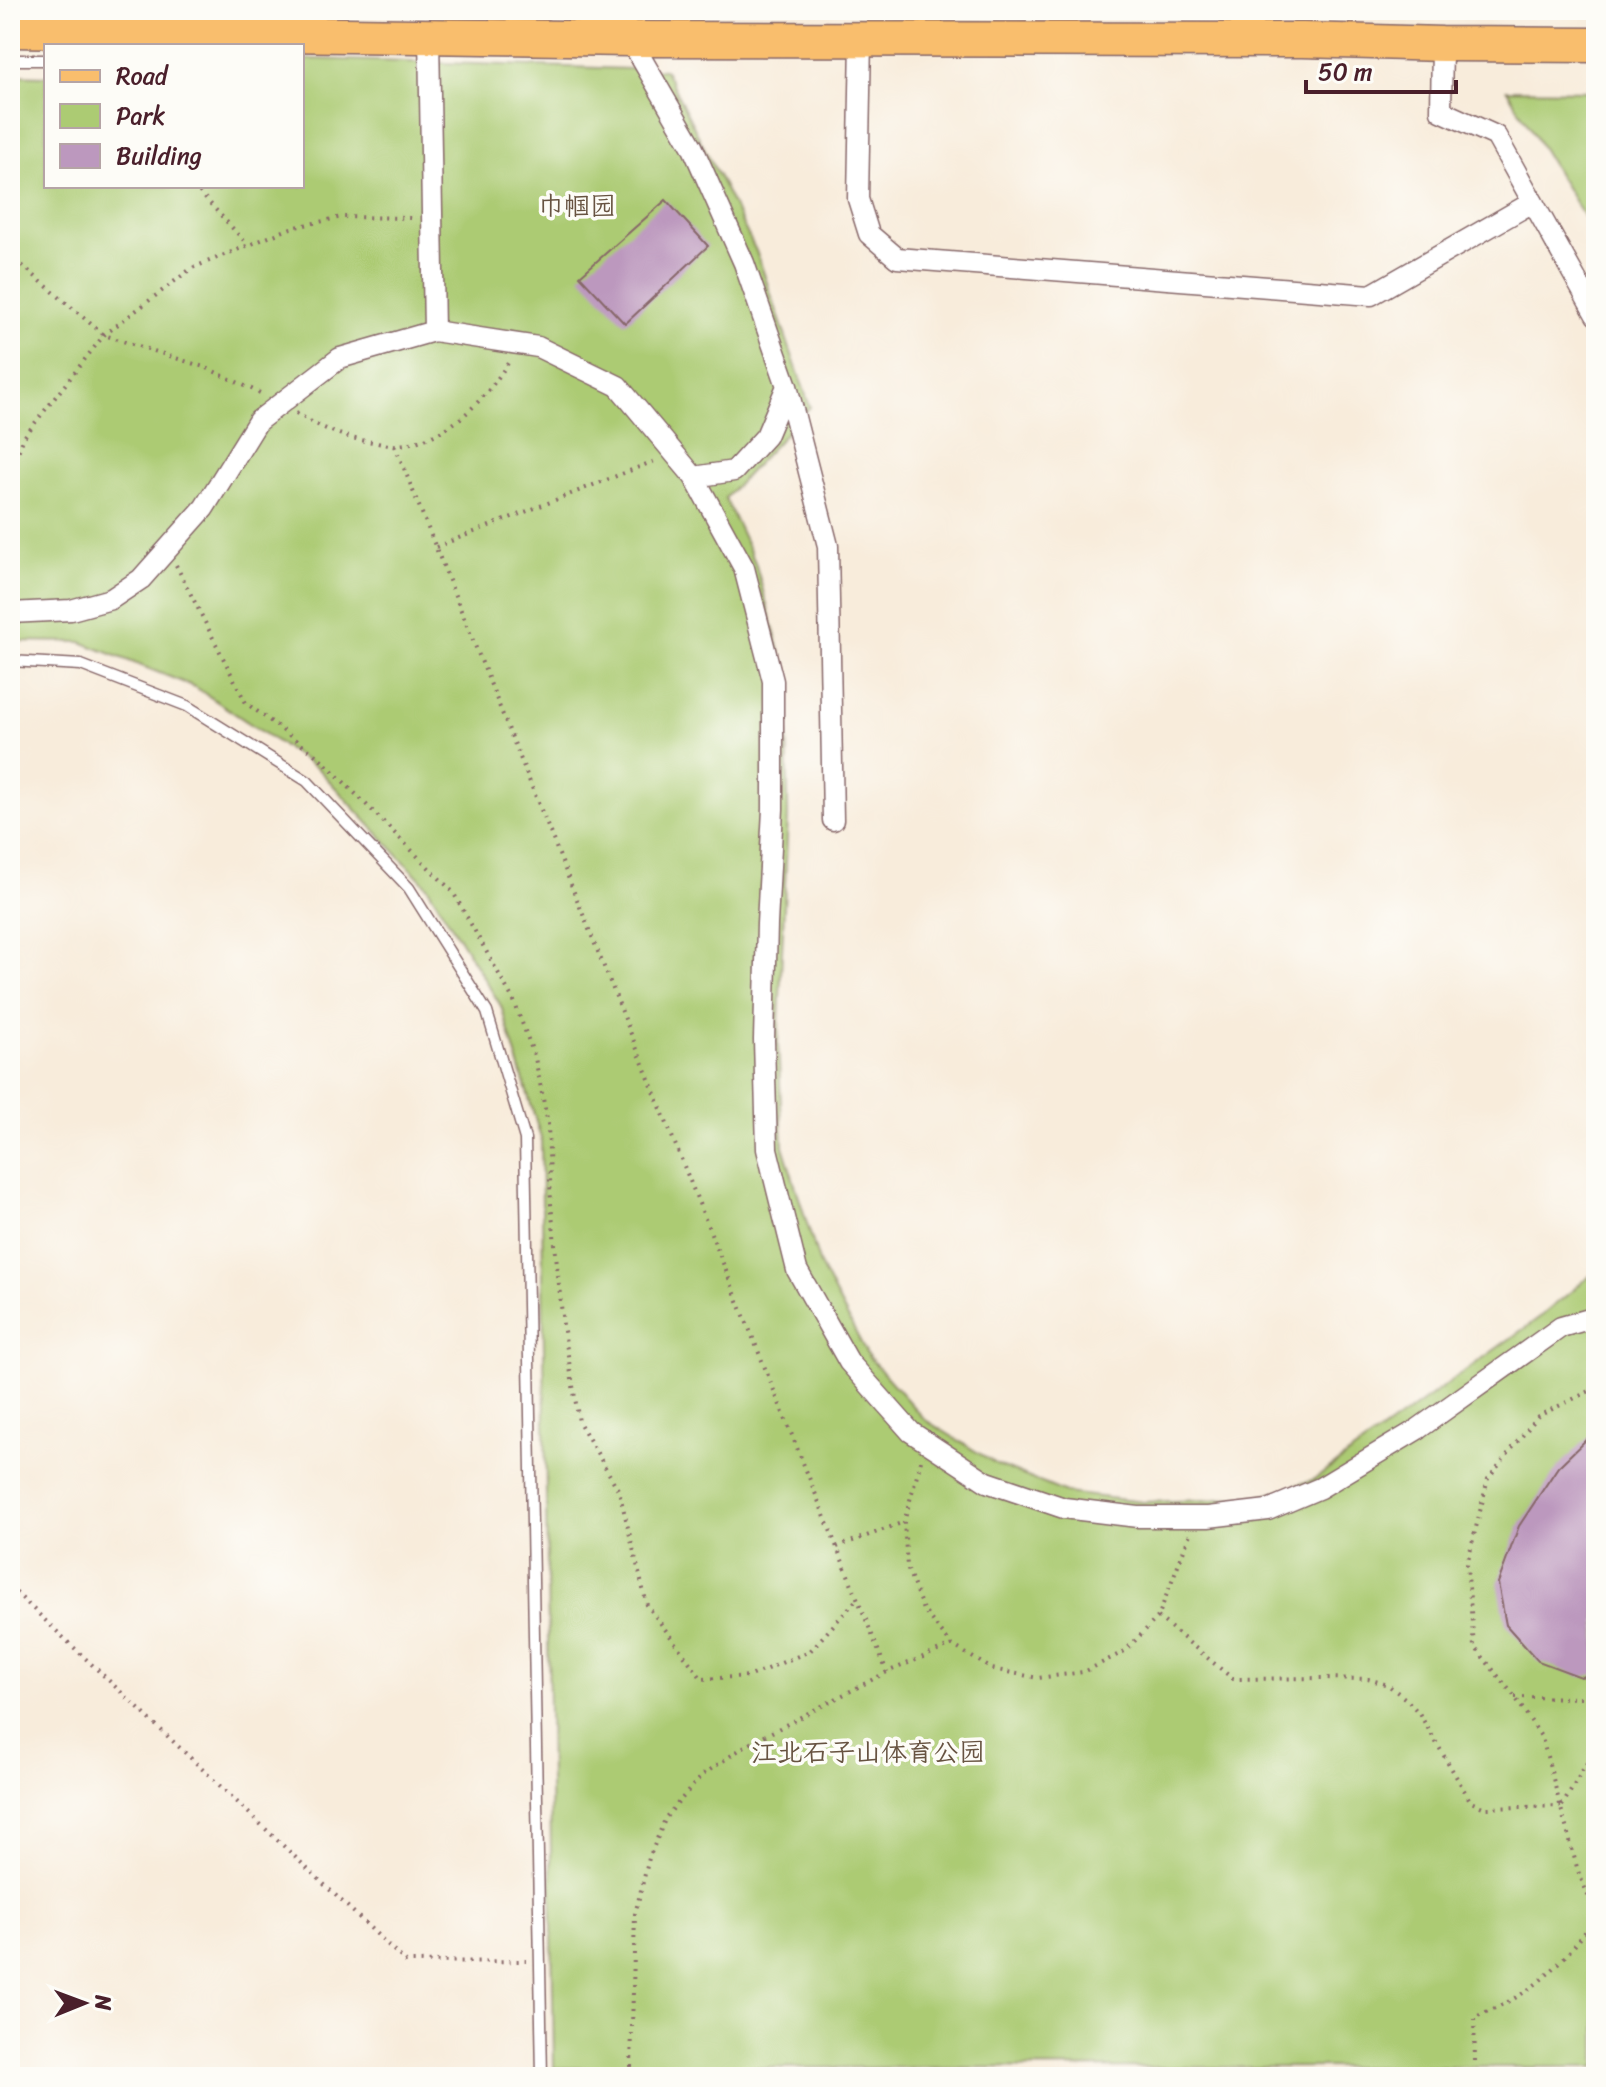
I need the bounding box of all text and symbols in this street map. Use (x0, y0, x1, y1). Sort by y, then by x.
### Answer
legend (44, 44, 304, 188)
scale bar (1306, 44, 1456, 94)
text: 50 m (1318, 51, 1373, 93)
text: Road (116, 55, 170, 97)
text: Park (116, 95, 165, 137)
text: Building (116, 135, 202, 177)
park label: 巾帼园 (538, 183, 616, 229)
park label: 江北石子山体育公园 (751, 1729, 985, 1775)
north arrow (44, 1963, 124, 2043)
text: N (84, 1994, 123, 2011)

